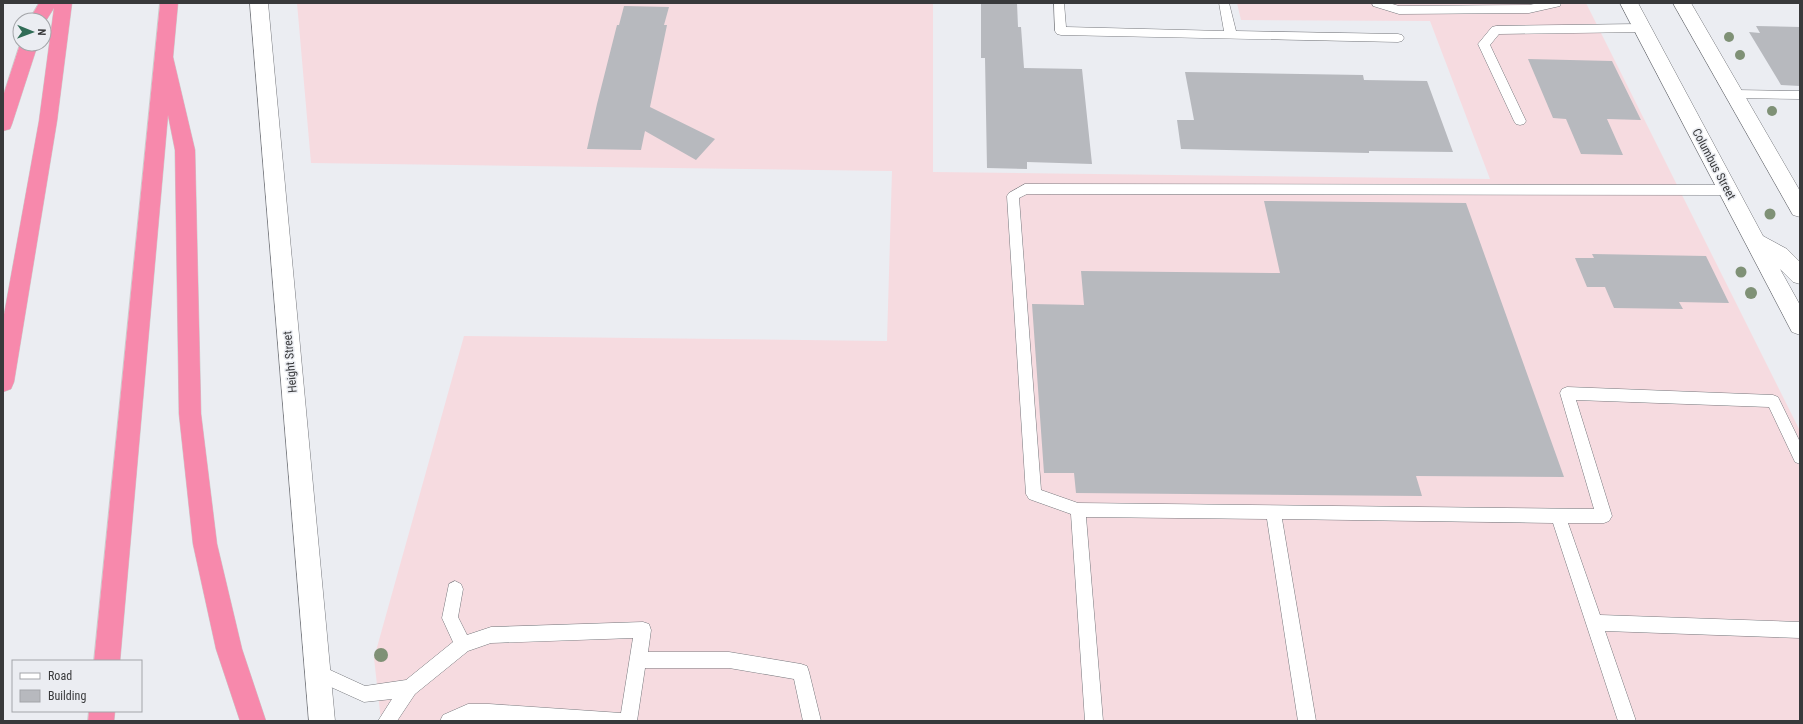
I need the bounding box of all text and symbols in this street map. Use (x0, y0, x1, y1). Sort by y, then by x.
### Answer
north arrow (12, 12, 52, 52)
text: N (35, 29, 48, 36)
street label: Columbus Street (1689, 126, 1739, 202)
street label: Height Street (280, 330, 300, 393)
legend (12, 660, 142, 712)
text: Road (48, 669, 72, 683)
text: Building (48, 689, 86, 703)

